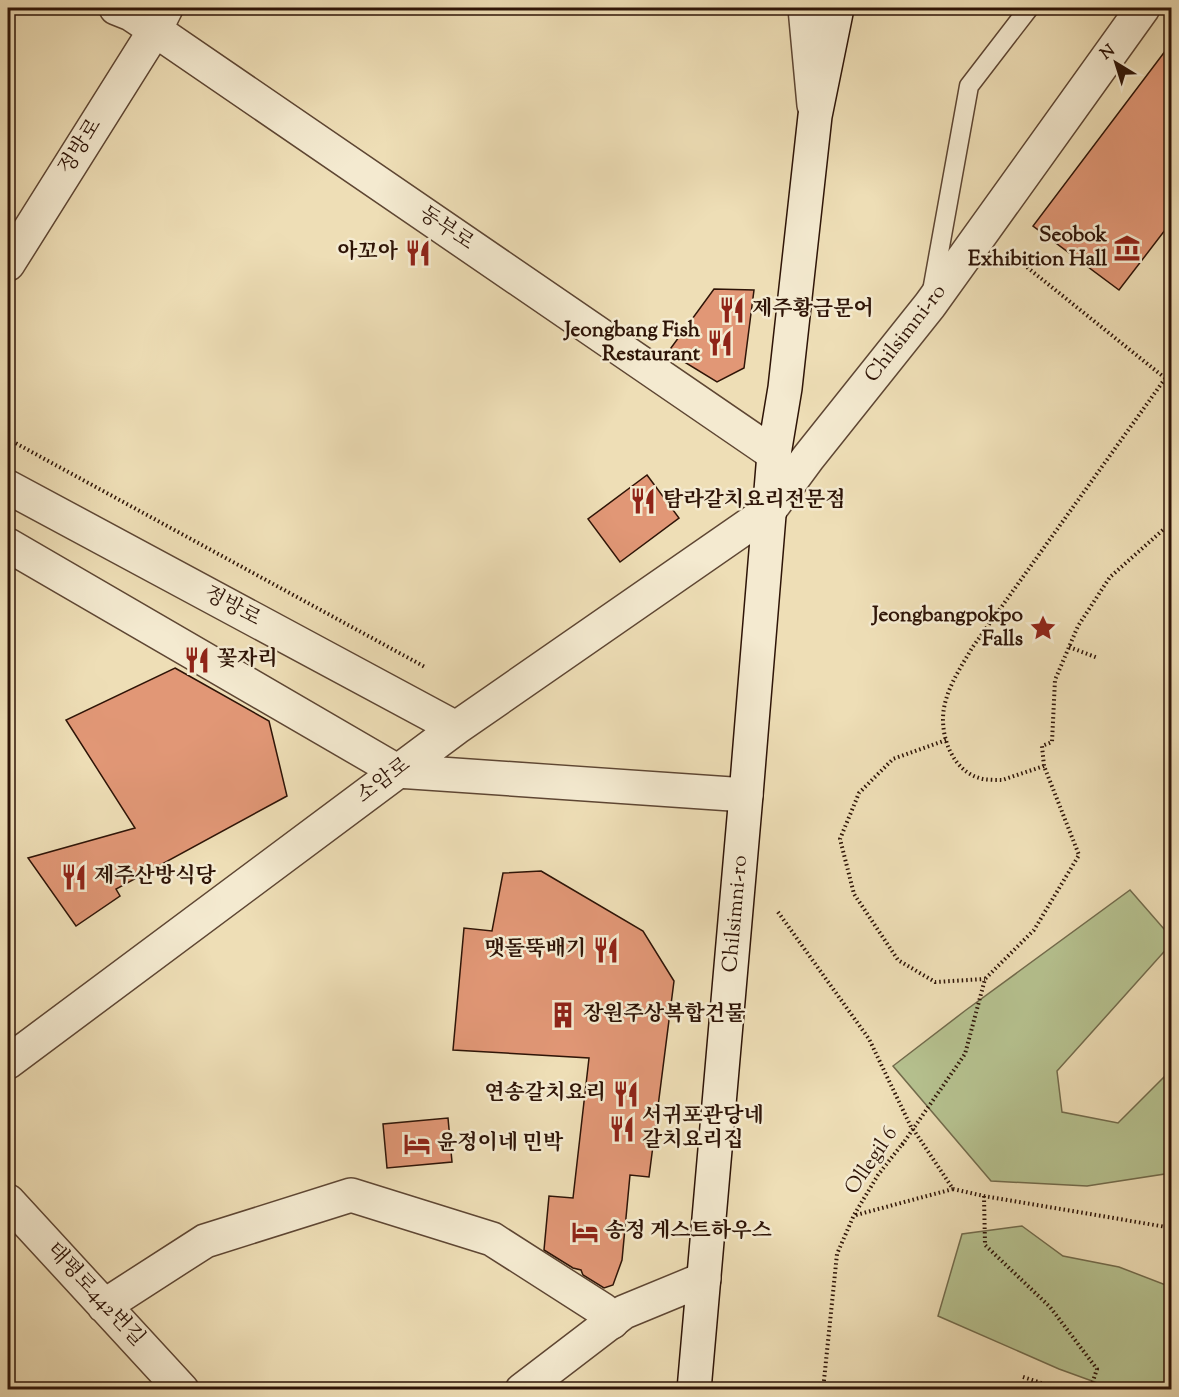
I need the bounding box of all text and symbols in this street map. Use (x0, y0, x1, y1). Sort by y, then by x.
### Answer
north arrow (1086, 33, 1146, 93)
text: N (1096, 40, 1121, 66)
street label: 정방로 (52, 113, 110, 181)
street label: 동부로 (412, 200, 480, 258)
place label: Seobok Exhibition Hall (968, 221, 1108, 275)
museum icon: Seobok Exhibition Hall (1112, 233, 1142, 263)
place label: 아꼬아 (337, 238, 399, 268)
restaurant icon: 아꼬아 (403, 238, 433, 268)
street label: Chilsimni-ro (858, 278, 954, 390)
restaurant icon: 제주황금문어 (717, 295, 747, 325)
place label: 제주황금문어 (752, 295, 874, 325)
place label: Jeongbang Fish Restaurant (562, 316, 701, 370)
restaurant icon: Jeongbang Fish Restaurant (705, 328, 735, 358)
restaurant icon: 탐라갈치요리전문점 (628, 486, 658, 516)
place label: 탐라갈치요리전문점 (663, 486, 846, 516)
street label: 정방로 (198, 579, 266, 635)
place label: Jeongbangpokpo Falls (870, 601, 1024, 655)
place icon: Jeongbangpokpo Falls (1028, 613, 1058, 643)
restaurant icon: 꽃자리 (182, 645, 212, 675)
place label: 꽃자리 (217, 645, 278, 675)
street label: 소암로 (351, 751, 417, 811)
street label: Chilsimni-ro (716, 854, 756, 974)
restaurant icon: 제주산방식당 (59, 862, 89, 892)
place label: 제주산방식당 (94, 862, 216, 892)
place label: 맷돌뚝배기 (485, 935, 586, 965)
restaurant icon: 맷돌뚝배기 (591, 935, 621, 965)
building icon: 장원주상복합건물 (548, 1000, 578, 1030)
place label: 장원주상복합건물 (583, 1000, 745, 1030)
place label: 연송갈치요리 (484, 1079, 606, 1109)
restaurant icon: 연송갈치요리 (611, 1079, 641, 1109)
place label: 서귀포관당네 갈치요리집 (642, 1102, 764, 1156)
restaurant icon: 서귀포관당네 갈치요리집 (607, 1114, 637, 1144)
street label: Ollegil 6 (838, 1121, 906, 1201)
hotel icon: 윤정이네 민박 (402, 1129, 432, 1159)
place label: 윤정이네 민박 (437, 1129, 564, 1159)
hotel icon: 송정 게스트하우스 (570, 1217, 600, 1247)
place label: 송정 게스트하우스 (605, 1217, 772, 1247)
street label: 태평로442번길 (39, 1236, 151, 1354)

